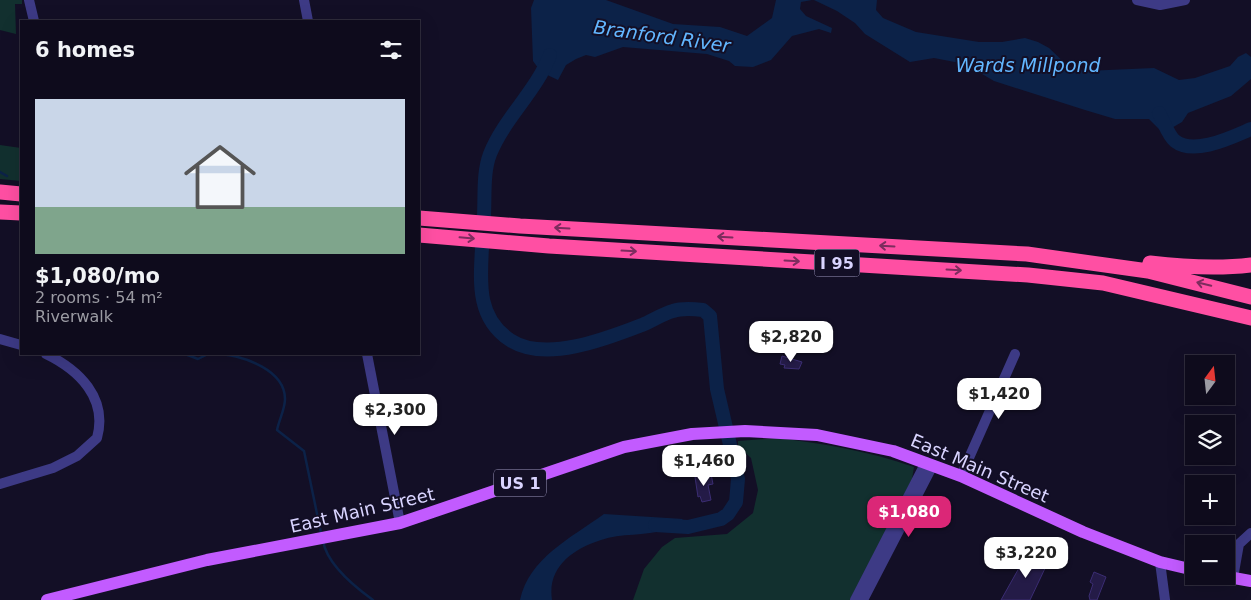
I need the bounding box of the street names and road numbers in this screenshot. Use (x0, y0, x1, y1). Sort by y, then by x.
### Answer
road number: I 95 (814, 250, 860, 276)
street label: East Main Street (908, 429, 1052, 507)
road number: US 1 (494, 469, 546, 496)
street label: East Main Street (288, 483, 436, 537)

